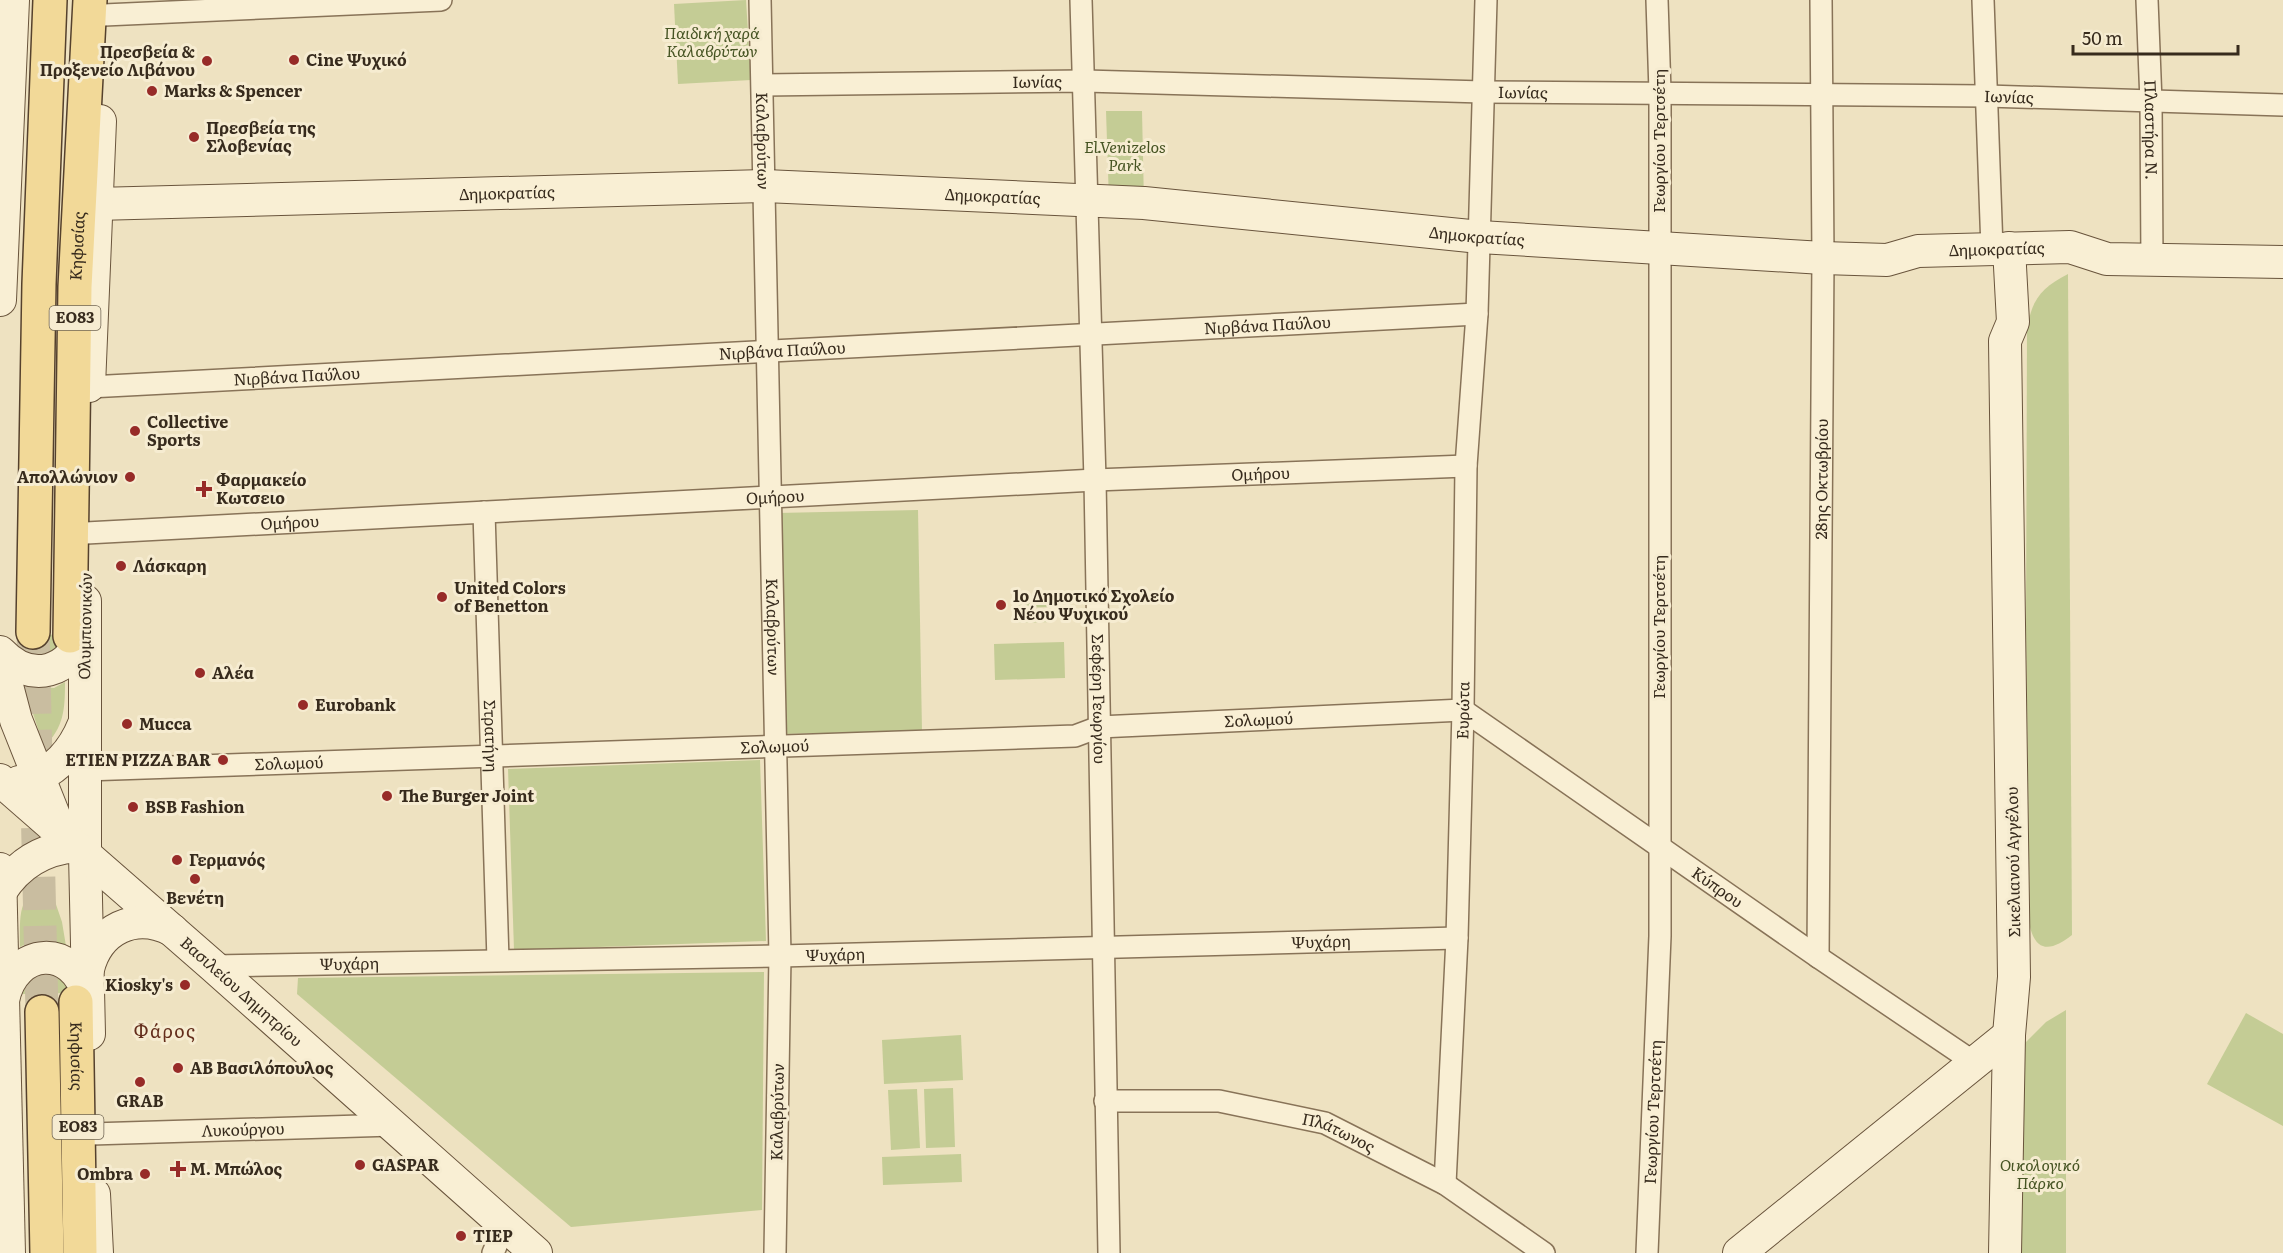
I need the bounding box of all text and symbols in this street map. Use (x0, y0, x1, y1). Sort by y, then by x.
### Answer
scale bar (2073, 18, 2238, 56)
park label: Παιδική χαρά Καλαβρύτων (664, 20, 760, 62)
text: 50 m (2082, 24, 2123, 51)
place label: Πρεσβεία & Προξενείο Λιβάνου (40, 39, 195, 81)
place label: Cine Ψυχικό (306, 47, 407, 71)
marker: Cine Ψυχικό (287, 53, 301, 67)
marker: Πρεσβεία & Προξενείο Λιβάνου (200, 54, 214, 68)
street label: Ιωνίας (1012, 68, 1062, 93)
street label: Γεωργίου Τερτσέτη (1646, 69, 1670, 213)
place label: Marks & Spencer (164, 78, 302, 102)
street label: Ιωνίας (1498, 79, 1548, 104)
street label: Πλαστήρα Ν. (2139, 79, 2164, 180)
street label: Ιωνίας (1984, 83, 2034, 108)
marker: Marks & Spencer (145, 84, 159, 98)
street label: Καλαβρύτων (751, 92, 777, 190)
place label: Πρεσβεία της Σλοβενίας (206, 115, 316, 157)
marker: Πρεσβεία της Σλοβενίας (187, 130, 201, 144)
park label: El.Venizelos Park (1084, 134, 1166, 176)
street label: Δημοκρατίας (459, 179, 555, 205)
street label: Δημοκρατίας (944, 181, 1041, 209)
street label: Κηφισίας (62, 211, 90, 281)
street label: Δημοκρατίας (1428, 219, 1525, 251)
street label: Δημοκρατίας (1948, 235, 2045, 261)
road number: ΕΟ83 (50, 306, 100, 330)
street label: Νιρβάνα Παύλου (1203, 309, 1331, 339)
street label: Νιρβάνα Παύλου (718, 334, 846, 365)
street label: Νιρβάνα Παύλου (233, 360, 361, 390)
place label: Collective Sports (147, 409, 228, 451)
street label: 28ης Οκτωβρίου (1808, 418, 1833, 540)
marker: Collective Sports (128, 424, 142, 438)
street label: Ομήρου (1231, 460, 1290, 486)
place label: Απολλώνιον (17, 464, 118, 488)
place label: Φαρμακείο Κωτσειο (216, 467, 307, 509)
marker: Απολλώνιον (123, 470, 137, 484)
marker: Φαρμακείο Κωτσειο (197, 482, 211, 496)
street label: Ομήρου (745, 482, 805, 509)
street label: Ομήρου (260, 508, 320, 535)
place label: Λάσκαρη (133, 553, 207, 577)
street label: Γεωργίου Τερτσέτη (1646, 555, 1670, 699)
marker: Λάσκαρη (114, 559, 128, 573)
street label: Ολυμπιονικών (71, 572, 97, 680)
place label: United Colors of Benetton (454, 575, 566, 617)
street label: Καλαβρύτων (761, 578, 787, 676)
place label: 1ο Δημοτικό Σχολείο Νέου Ψυχικού (1013, 583, 1175, 625)
marker: United Colors of Benetton (435, 590, 449, 604)
marker: 1ο Δημοτικό Σχολείο Νέου Ψυχικού (994, 598, 1008, 612)
street label: Σεφέρη Γεωργίου (1087, 633, 1113, 764)
place label: Αλέα (212, 660, 254, 684)
marker: Αλέα (193, 666, 207, 680)
street label: Ευρώτα (1449, 681, 1474, 740)
place label: Eurobank (315, 692, 396, 716)
marker: Eurobank (296, 698, 310, 712)
street label: Στρατήγη (479, 699, 505, 773)
street label: Σολωμού (1223, 705, 1294, 732)
place label: Mucca (139, 711, 192, 735)
marker: Mucca (120, 717, 134, 731)
street label: Σολωμού (740, 732, 810, 758)
place label: ETIEN PIZZA BAR (65, 747, 211, 771)
street label: Σολωμού (254, 749, 324, 775)
marker: ETIEN PIZZA BAR (216, 753, 230, 767)
place label: The Burger Joint (399, 783, 534, 807)
street label: Σικελιανού Αγγέλου (1999, 786, 2025, 938)
marker: The Burger Joint (380, 789, 394, 803)
place label: BSB Fashion (145, 794, 245, 818)
marker: BSB Fashion (126, 800, 140, 814)
place label: Γερμανός (189, 847, 265, 871)
marker: Γερμανός (170, 853, 184, 867)
street label: Κύπρου (1687, 860, 1749, 913)
marker: Βενέτη (188, 872, 202, 886)
place label: Βενέτη (166, 885, 224, 909)
street label: Ψυχάρη (1290, 928, 1351, 953)
street label: Βασιλείου Δημητρίου (176, 930, 309, 1052)
street label: Ψυχάρη (805, 941, 865, 966)
street label: Ψυχάρη (319, 950, 379, 975)
place label: Kiosky's (105, 972, 173, 996)
marker: Kiosky's (178, 978, 192, 992)
district label: Φάρος (133, 1017, 197, 1044)
street label: Κηφισίας (65, 1021, 90, 1091)
street label: Γεωργίου Τερτσέτη (1637, 1039, 1667, 1185)
place label: ΑΒ Βασιλόπουλος (190, 1055, 334, 1079)
marker: ΑΒ Βασιλόπουλος (171, 1061, 185, 1075)
street label: Καλαβρύτων (763, 1063, 789, 1161)
marker: GRAB (133, 1075, 147, 1089)
place label: GRAB (116, 1088, 164, 1112)
street label: Πλάτωνος (1300, 1106, 1380, 1158)
road number: ΕΟ83 (52, 1115, 104, 1139)
street label: Λυκούργου (201, 1115, 285, 1142)
place label: GASPAR (372, 1152, 440, 1176)
park label: Οικολογικό Πάρκο (2000, 1152, 2080, 1194)
place label: Μ. Μπώλος (190, 1156, 283, 1180)
marker: GASPAR (353, 1158, 367, 1172)
place label: Ombra (77, 1161, 134, 1185)
marker: Μ. Μπώλος (171, 1162, 185, 1176)
marker: Ombra (138, 1167, 152, 1181)
place label: ΤΙΕΡ (473, 1223, 513, 1247)
marker: ΤΙΕΡ (454, 1229, 468, 1243)

